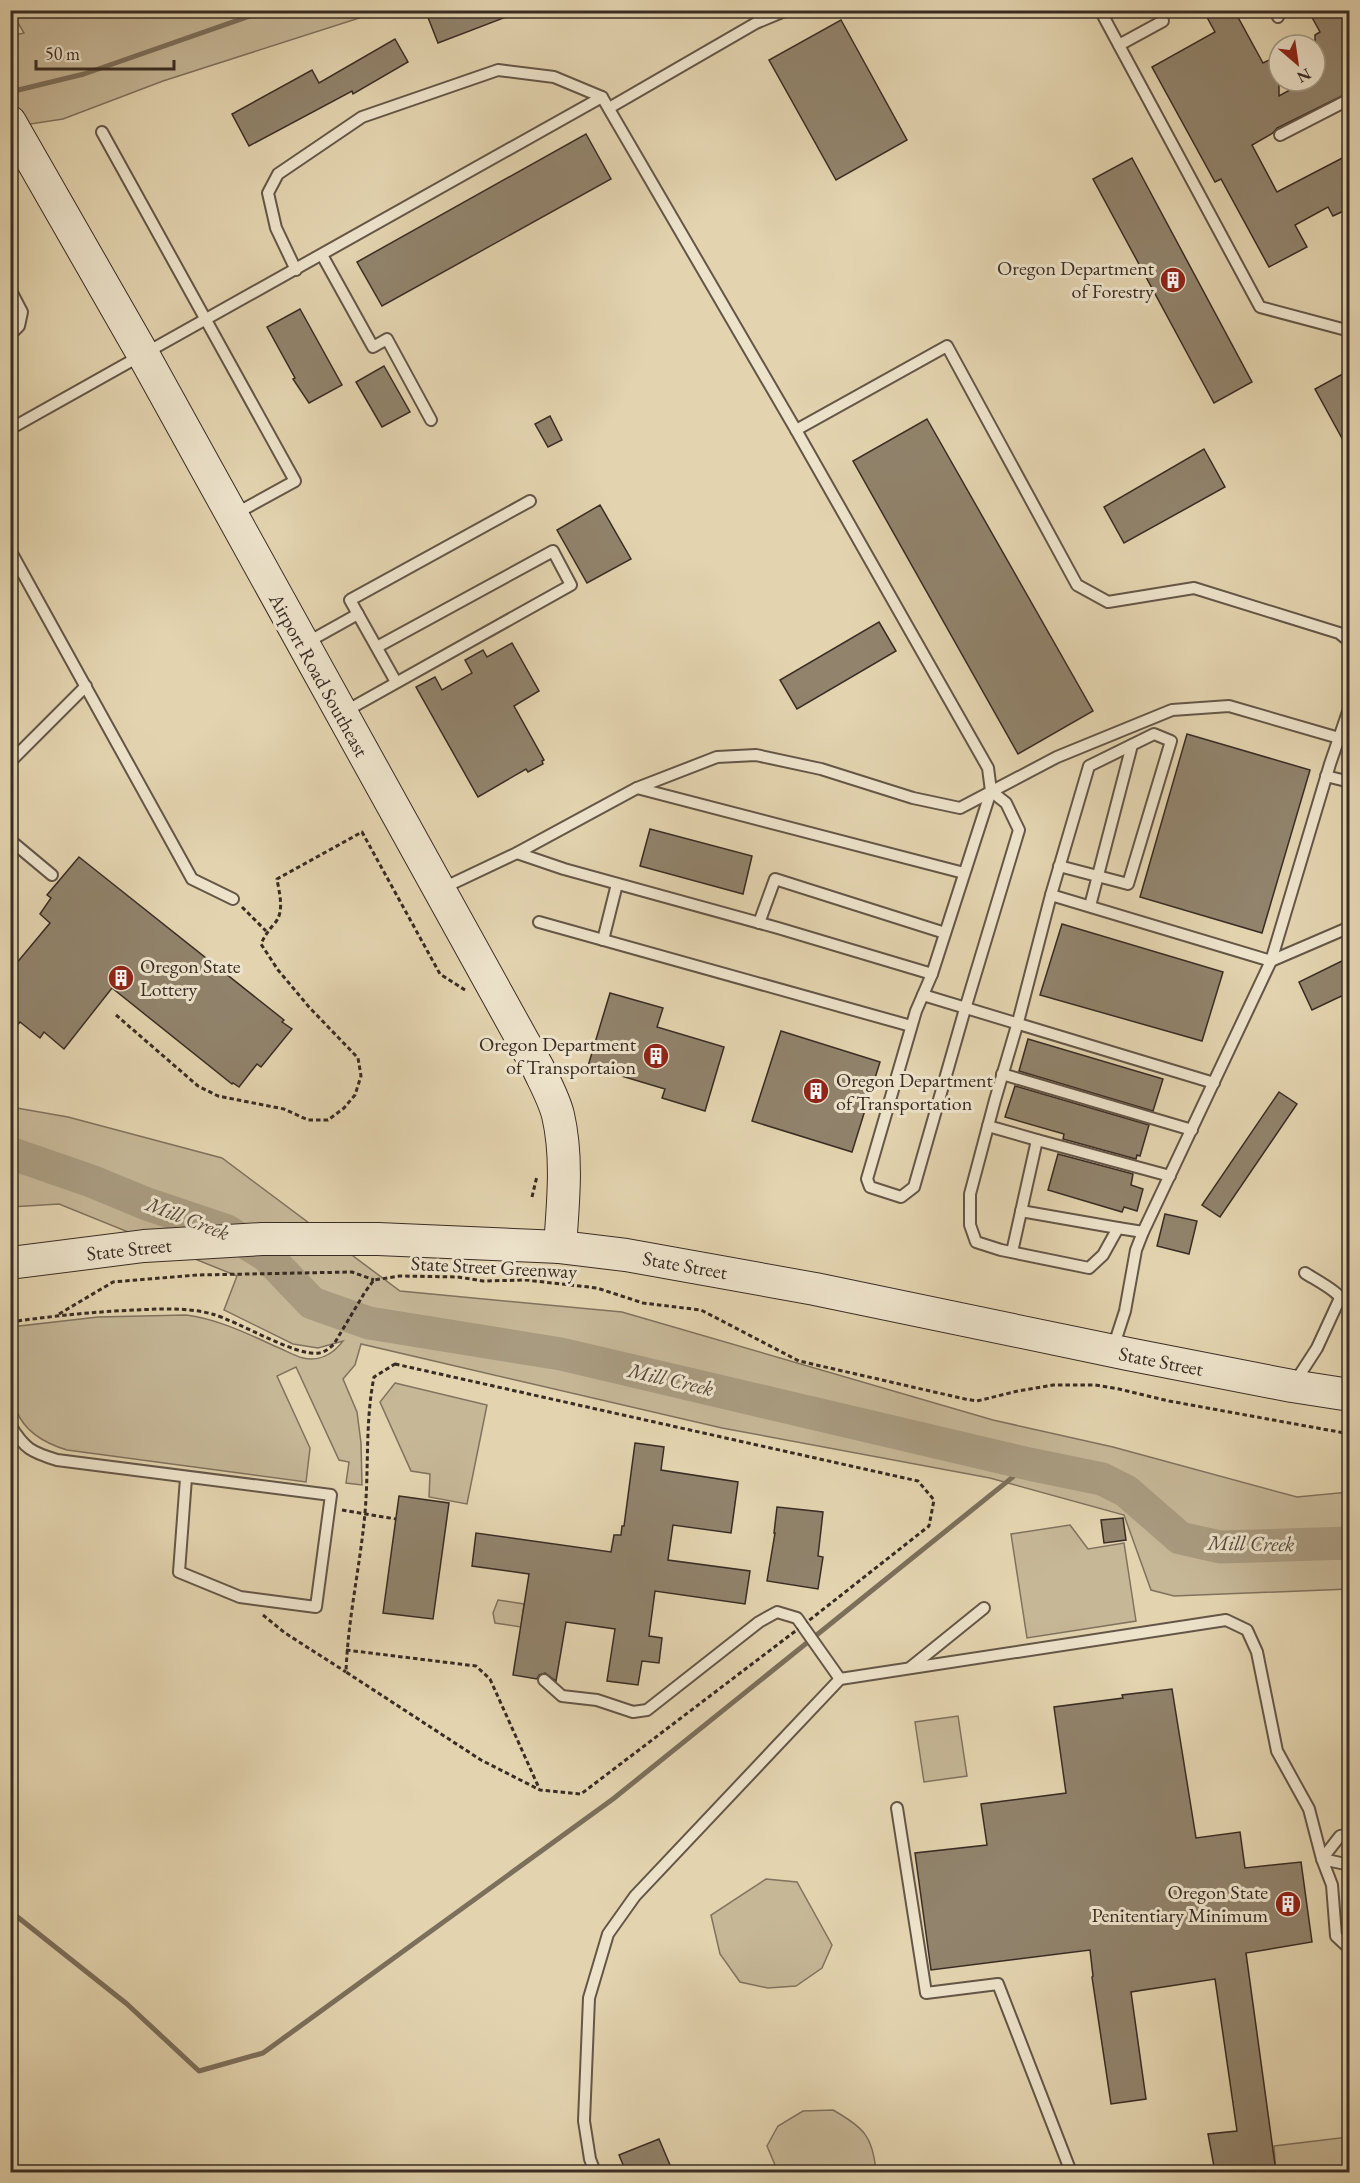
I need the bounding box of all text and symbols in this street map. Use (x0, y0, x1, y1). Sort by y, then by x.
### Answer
scale bar (36, 33, 174, 71)
north arrow (1267, 33, 1327, 93)
text: 50 m (45, 42, 80, 65)
text: N (1293, 63, 1315, 88)
place label: Oregon Department of Forestry (997, 255, 1155, 304)
building icon: Oregon Department of Forestry (1158, 265, 1188, 295)
street label: Airport Road Southeast (263, 588, 375, 762)
place label: Oregon State Lottery (140, 953, 241, 1002)
building icon: Oregon State Lottery (106, 963, 136, 993)
place label: Oregon Department of Transportaion (479, 1031, 637, 1080)
building icon: Oregon Department of Transportaion (641, 1041, 671, 1071)
place label: Oregon Department of Transportation (836, 1067, 994, 1116)
building icon: Oregon Department of Transportation (801, 1076, 831, 1106)
water label: Mill Creek (141, 1189, 234, 1246)
street label: State Street (85, 1232, 174, 1266)
street label: State Street (641, 1245, 730, 1285)
street label: State Street Greenway (410, 1250, 578, 1284)
street label: State Street (1117, 1340, 1206, 1382)
water label: Mill Creek (624, 1356, 717, 1402)
water label: Mill Creek (1205, 1529, 1295, 1557)
place label: Oregon State Penitentiary Minimum (1091, 1879, 1268, 1928)
building icon: Oregon State Penitentiary Minimum (1273, 1889, 1303, 1919)

